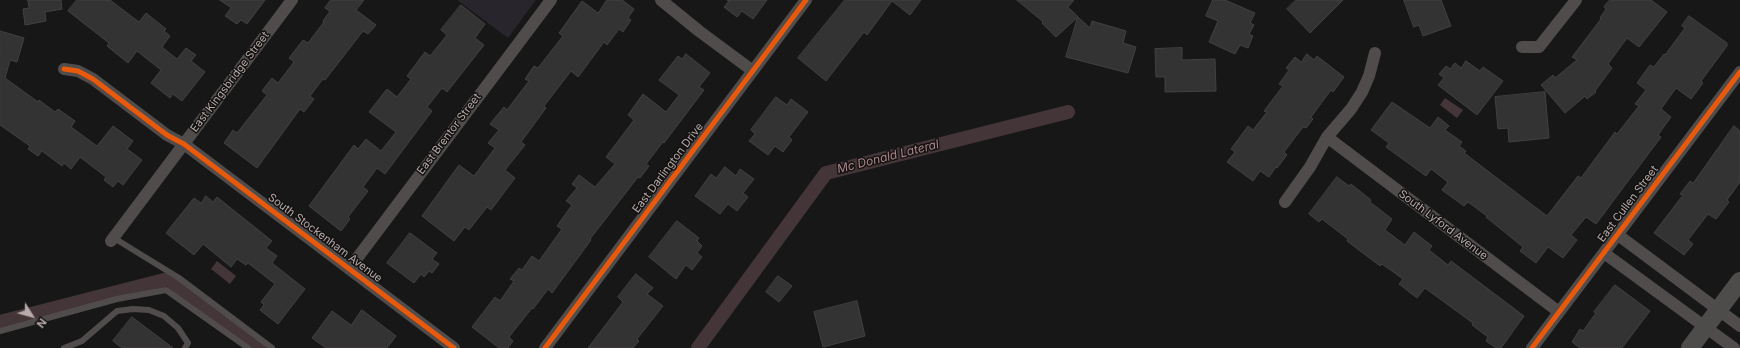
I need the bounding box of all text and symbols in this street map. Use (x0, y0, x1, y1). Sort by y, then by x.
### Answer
street label: East Kingsbridge Street (188, 29, 272, 135)
street label: East Brentor Street (414, 91, 484, 177)
street label: East Darlington Drive (630, 120, 706, 216)
water label: Mc Donald Lateral (836, 137, 940, 177)
street label: East Cullen Street (1595, 163, 1661, 245)
street label: South Lyford Avenue (1396, 187, 1490, 263)
street label: South Stockenham Avenue (265, 191, 385, 285)
north arrow (12, 296, 52, 336)
text: N (33, 316, 50, 331)

